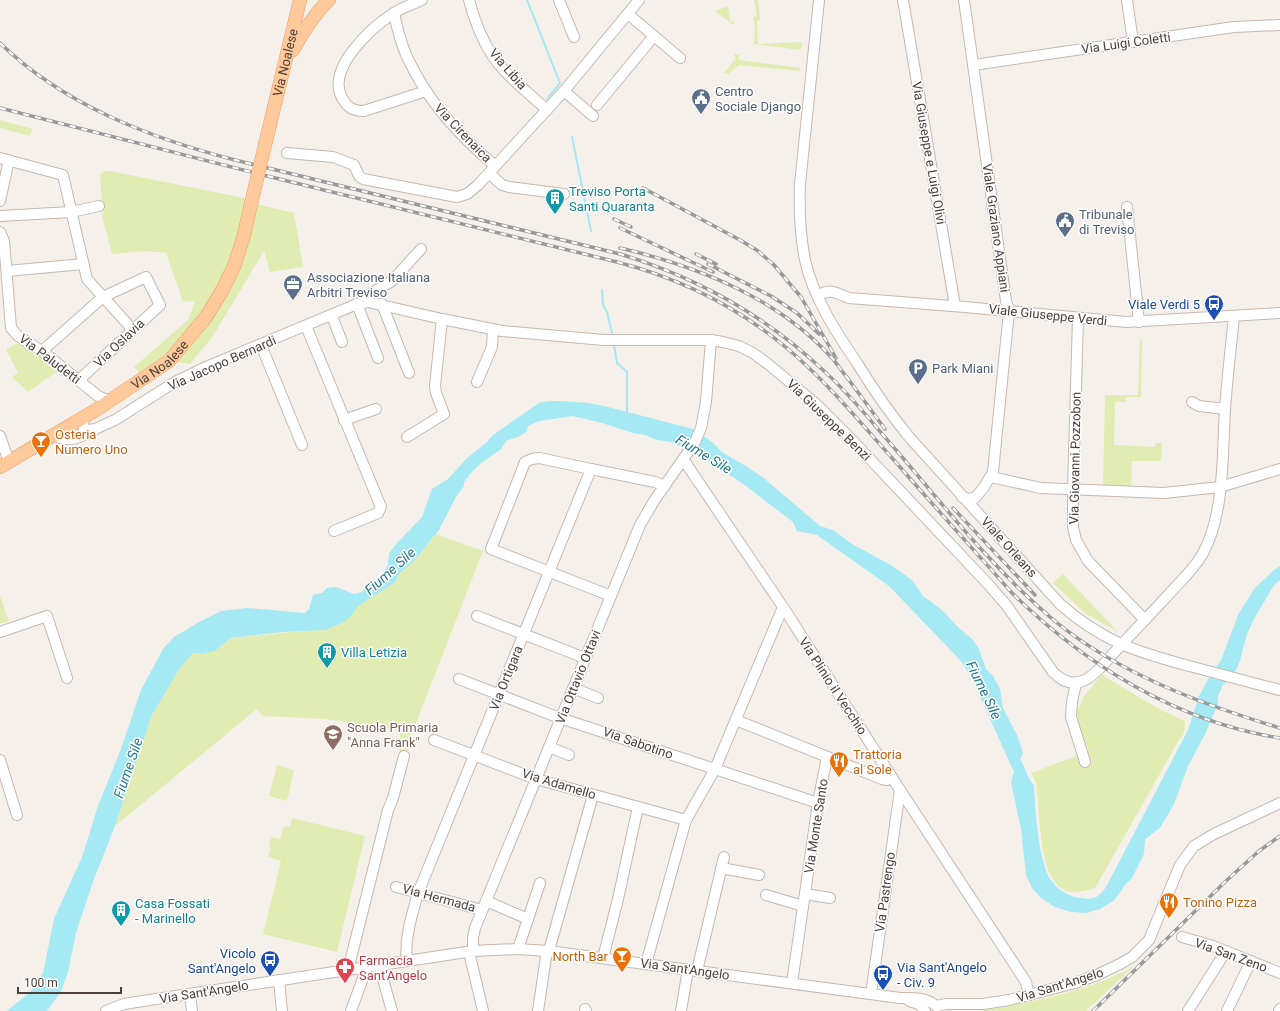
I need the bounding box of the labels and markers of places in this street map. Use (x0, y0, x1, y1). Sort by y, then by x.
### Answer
place label: Centro Sociale Django (715, 84, 801, 114)
public building icon: Centro Sociale Django (690, 87, 712, 115)
place label: Treviso Porta Santi Quaranta (569, 184, 655, 214)
building icon: Treviso Porta Santi Quaranta (544, 187, 566, 215)
place label: Tribunale di Treviso (1079, 207, 1134, 237)
public building icon: Tribunale di Treviso (1054, 210, 1076, 238)
place label: Associazione Italiana Arbitri Treviso (307, 270, 430, 300)
office icon: Associazione Italiana Arbitri Treviso (282, 273, 304, 301)
bus stop icon: Viale Verdi 5 (1203, 293, 1225, 321)
place label: Viale Verdi 5 (1128, 297, 1200, 312)
parking icon: Park Miani (907, 357, 929, 385)
place label: Park Miani (932, 361, 993, 376)
place label: Osteria Numero Uno (55, 427, 128, 457)
bar icon: Osteria Numero Uno (30, 430, 52, 458)
building icon: Villa Letizia (316, 641, 338, 669)
place label: Villa Letizia (341, 645, 407, 660)
place label: Scuola Primaria "Anna Frank" (347, 720, 438, 750)
school or university icon: Scuola Primaria "Anna Frank" (322, 723, 344, 751)
place label: Trattoria al Sole (853, 747, 902, 777)
restaurant icon: Trattoria al Sole (828, 750, 850, 778)
restaurant icon: Tonino Pizza (1158, 891, 1180, 919)
place label: Tonino Pizza (1183, 895, 1257, 910)
place label: Casa Fossati - Marinello (135, 896, 210, 926)
building icon: Casa Fossati - Marinello (110, 899, 132, 927)
bar icon: North Bar (611, 945, 633, 973)
place label: Vicolo Sant'Angelo (188, 946, 256, 976)
bus stop icon: Vicolo Sant'Angelo (259, 949, 281, 977)
place label: North Bar (552, 949, 609, 964)
place label: Farmacia Sant'Angelo (359, 953, 427, 983)
pharmacy icon: Farmacia Sant'Angelo (334, 956, 356, 984)
place label: Via Sant'Angelo - Civ. 9 (897, 960, 987, 990)
bus stop icon: Via Sant'Angelo - Civ. 9 (872, 963, 894, 991)

